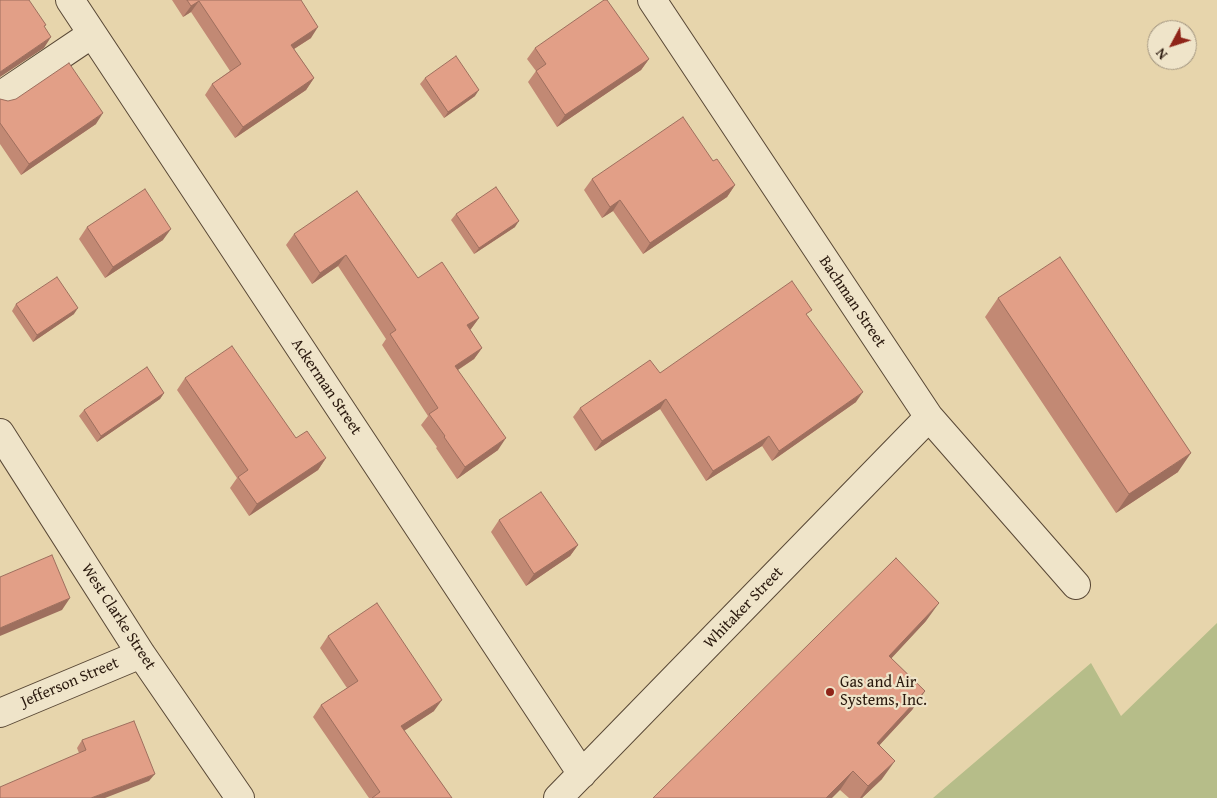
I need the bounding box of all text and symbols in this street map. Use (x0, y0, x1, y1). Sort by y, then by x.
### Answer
north arrow (1147, 20, 1197, 70)
text: N (1151, 44, 1172, 64)
street label: Bachman Street (814, 253, 890, 351)
street label: Ackerman Street (287, 335, 365, 439)
street label: West Clarke Street (77, 560, 159, 674)
street label: Whitaker Street (700, 563, 788, 653)
street label: Jefferson Street (18, 654, 122, 712)
place label: Gas and Air Systems, Inc. (840, 673, 927, 711)
marker: Gas and Air Systems, Inc. (824, 686, 836, 698)

